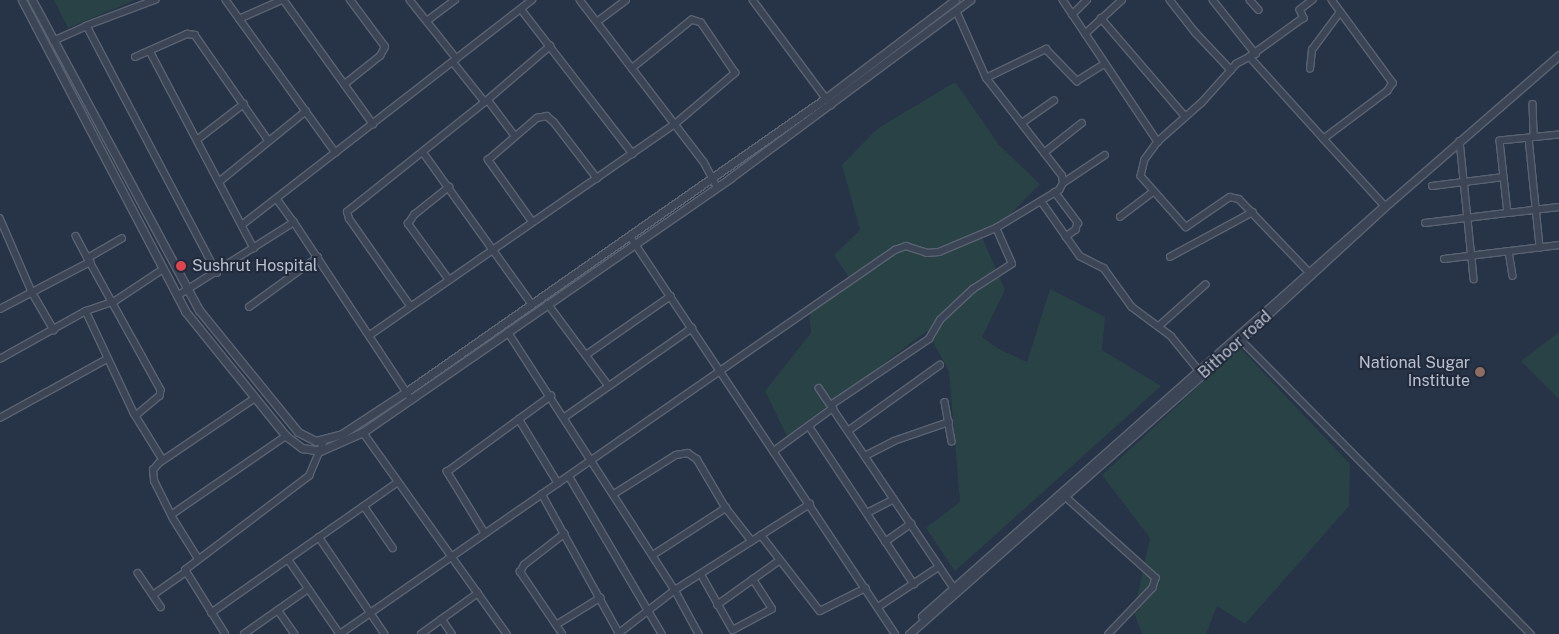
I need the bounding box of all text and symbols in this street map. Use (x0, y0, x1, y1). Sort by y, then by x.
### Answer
place label: Sushrut Hospital (192, 256, 318, 276)
marker: Sushrut Hospital (174, 259, 188, 273)
street label: Bithoor road (1194, 307, 1276, 383)
place label: National Sugar Institute (1359, 353, 1470, 391)
marker: National Sugar Institute (1474, 366, 1486, 378)

